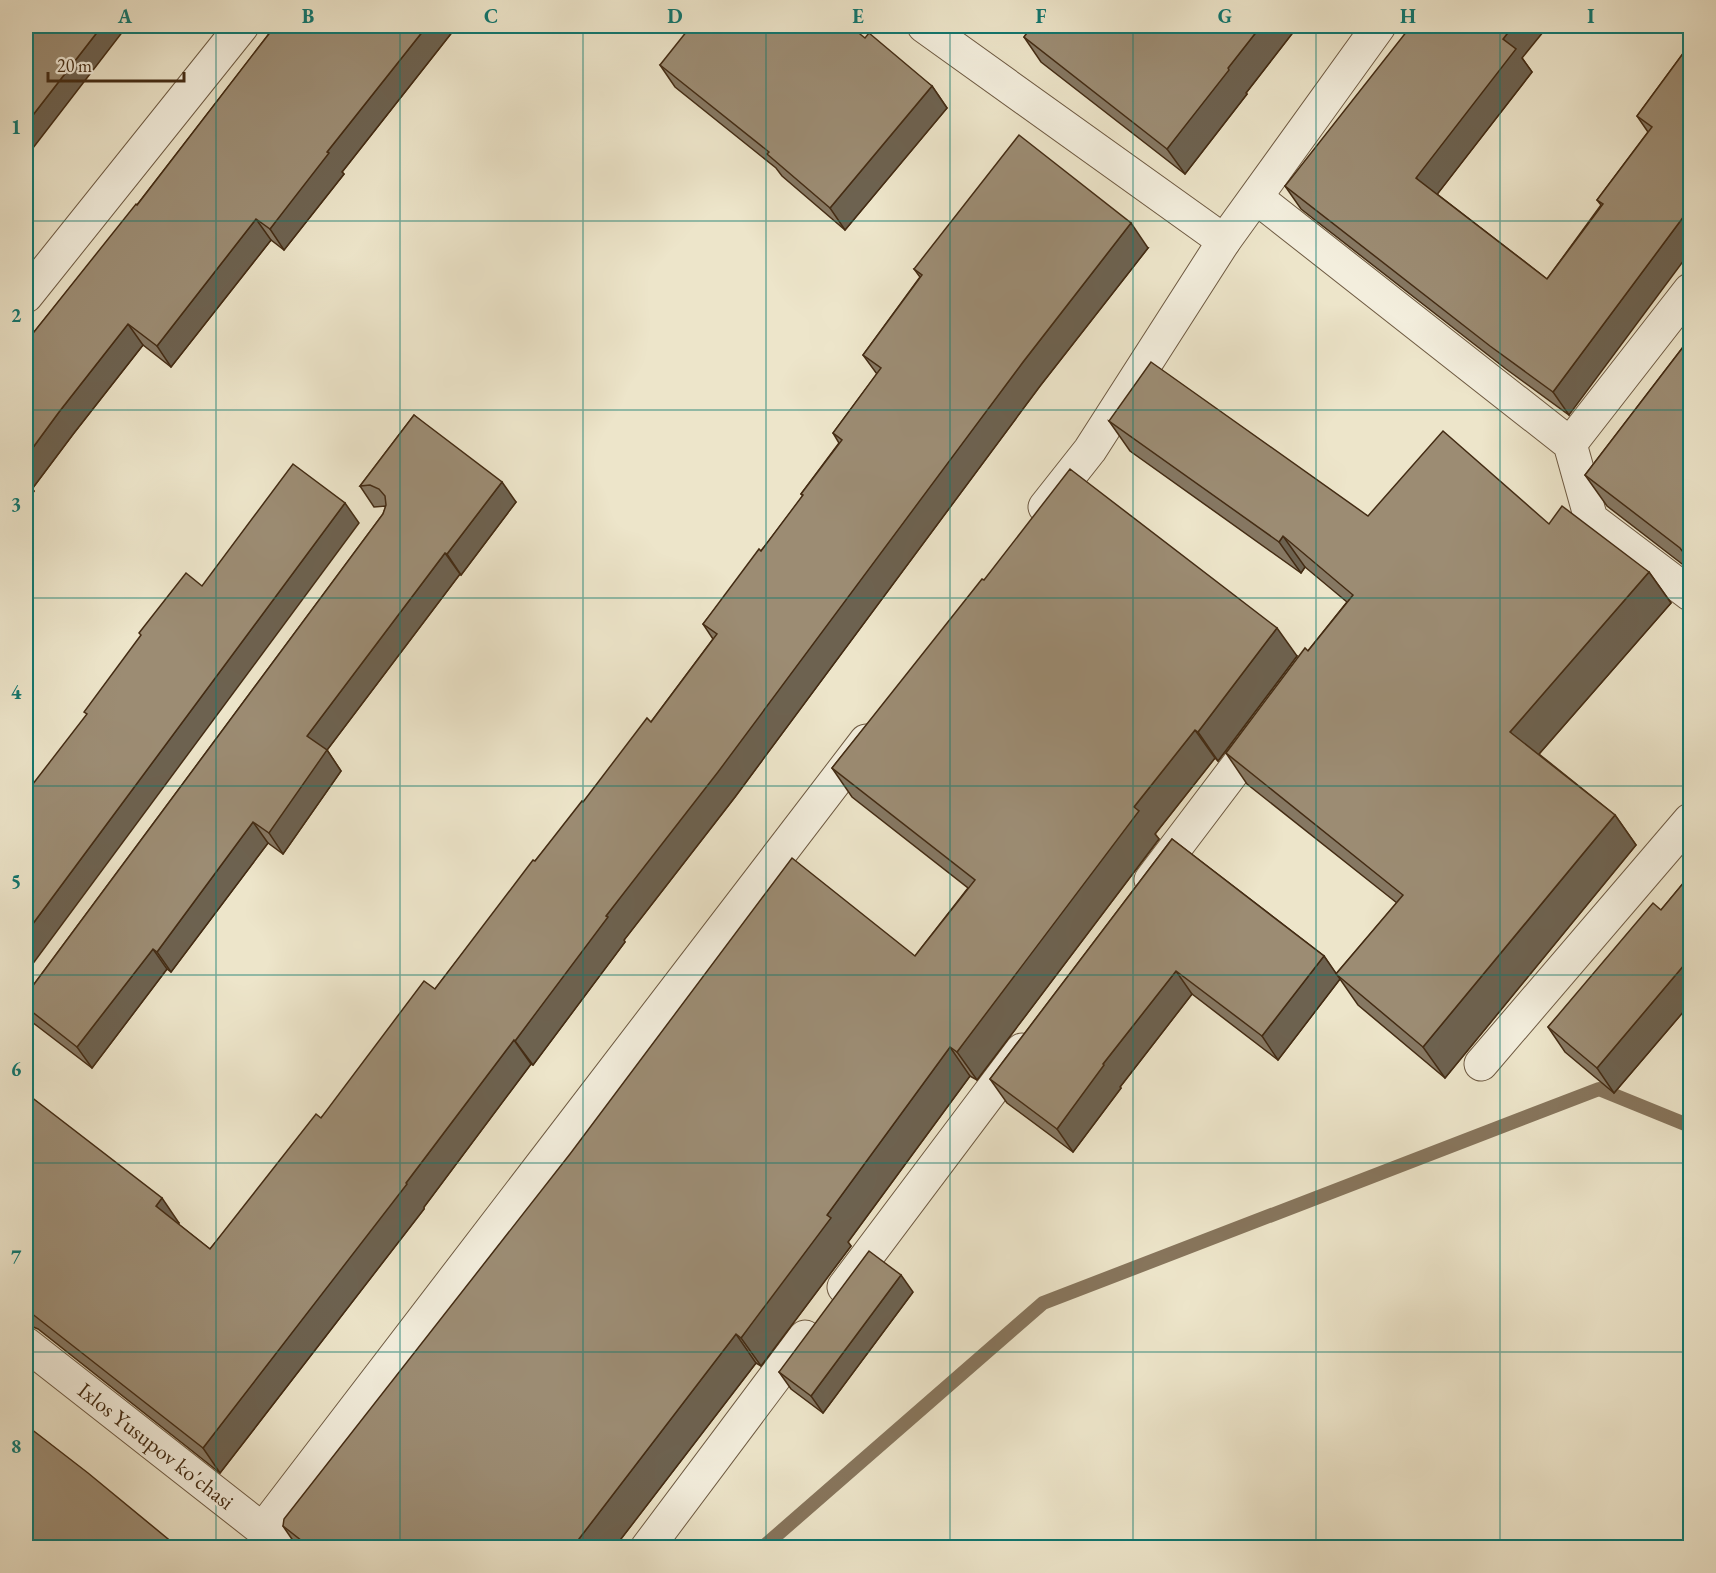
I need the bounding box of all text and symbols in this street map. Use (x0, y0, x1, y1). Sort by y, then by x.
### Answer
text: A (117, 3, 133, 29)
text: B (302, 3, 314, 29)
text: C (484, 3, 498, 29)
text: D (667, 3, 683, 29)
text: E (852, 3, 864, 29)
text: F (1036, 3, 1047, 29)
text: G (1218, 3, 1232, 29)
text: H (1400, 3, 1416, 29)
text: I (1587, 3, 1595, 29)
scale bar (48, 45, 184, 83)
text: 20 m (57, 54, 92, 77)
text: 1 (11, 114, 21, 140)
text: 2 (11, 302, 22, 328)
text: 3 (11, 491, 21, 517)
text: 4 (11, 679, 22, 705)
text: 5 (11, 868, 21, 894)
text: 6 (11, 1056, 22, 1082)
text: 7 (11, 1244, 22, 1270)
street label: Ixlos Yusupov ko'chasi (72, 1376, 240, 1516)
text: 8 (11, 1433, 21, 1459)

